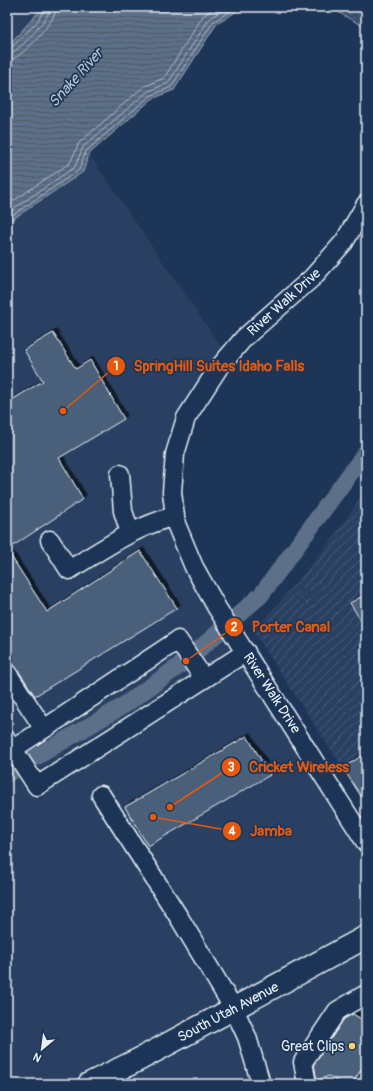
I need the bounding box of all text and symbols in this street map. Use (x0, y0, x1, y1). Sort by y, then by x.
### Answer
water label: Snake River (45, 44, 108, 111)
street label: River Walk Drive (244, 265, 324, 339)
callout: SpringHill Suites Idaho Falls (106, 352, 312, 379)
text: SpringHill Suites Idaho Falls (134, 357, 305, 376)
text: 1 (114, 359, 118, 374)
callout: Porter Canal (224, 614, 339, 641)
text: Porter Canal (252, 618, 330, 637)
text: 2 (231, 620, 238, 635)
street label: River Walk Drive (240, 649, 304, 737)
callout: Cricket Wireless (221, 754, 357, 781)
text: Cricket Wireless (249, 758, 349, 777)
text: 3 (228, 760, 235, 775)
callout: Jamba (222, 817, 300, 844)
text: Jamba (250, 822, 292, 841)
text: 4 (228, 824, 236, 839)
street label: South Utah Avenue (175, 978, 282, 1046)
north arrow (22, 1029, 62, 1069)
place label: Great Clips (281, 1038, 345, 1055)
marker: Great Clips (347, 1041, 357, 1051)
text: N (30, 1050, 44, 1065)

